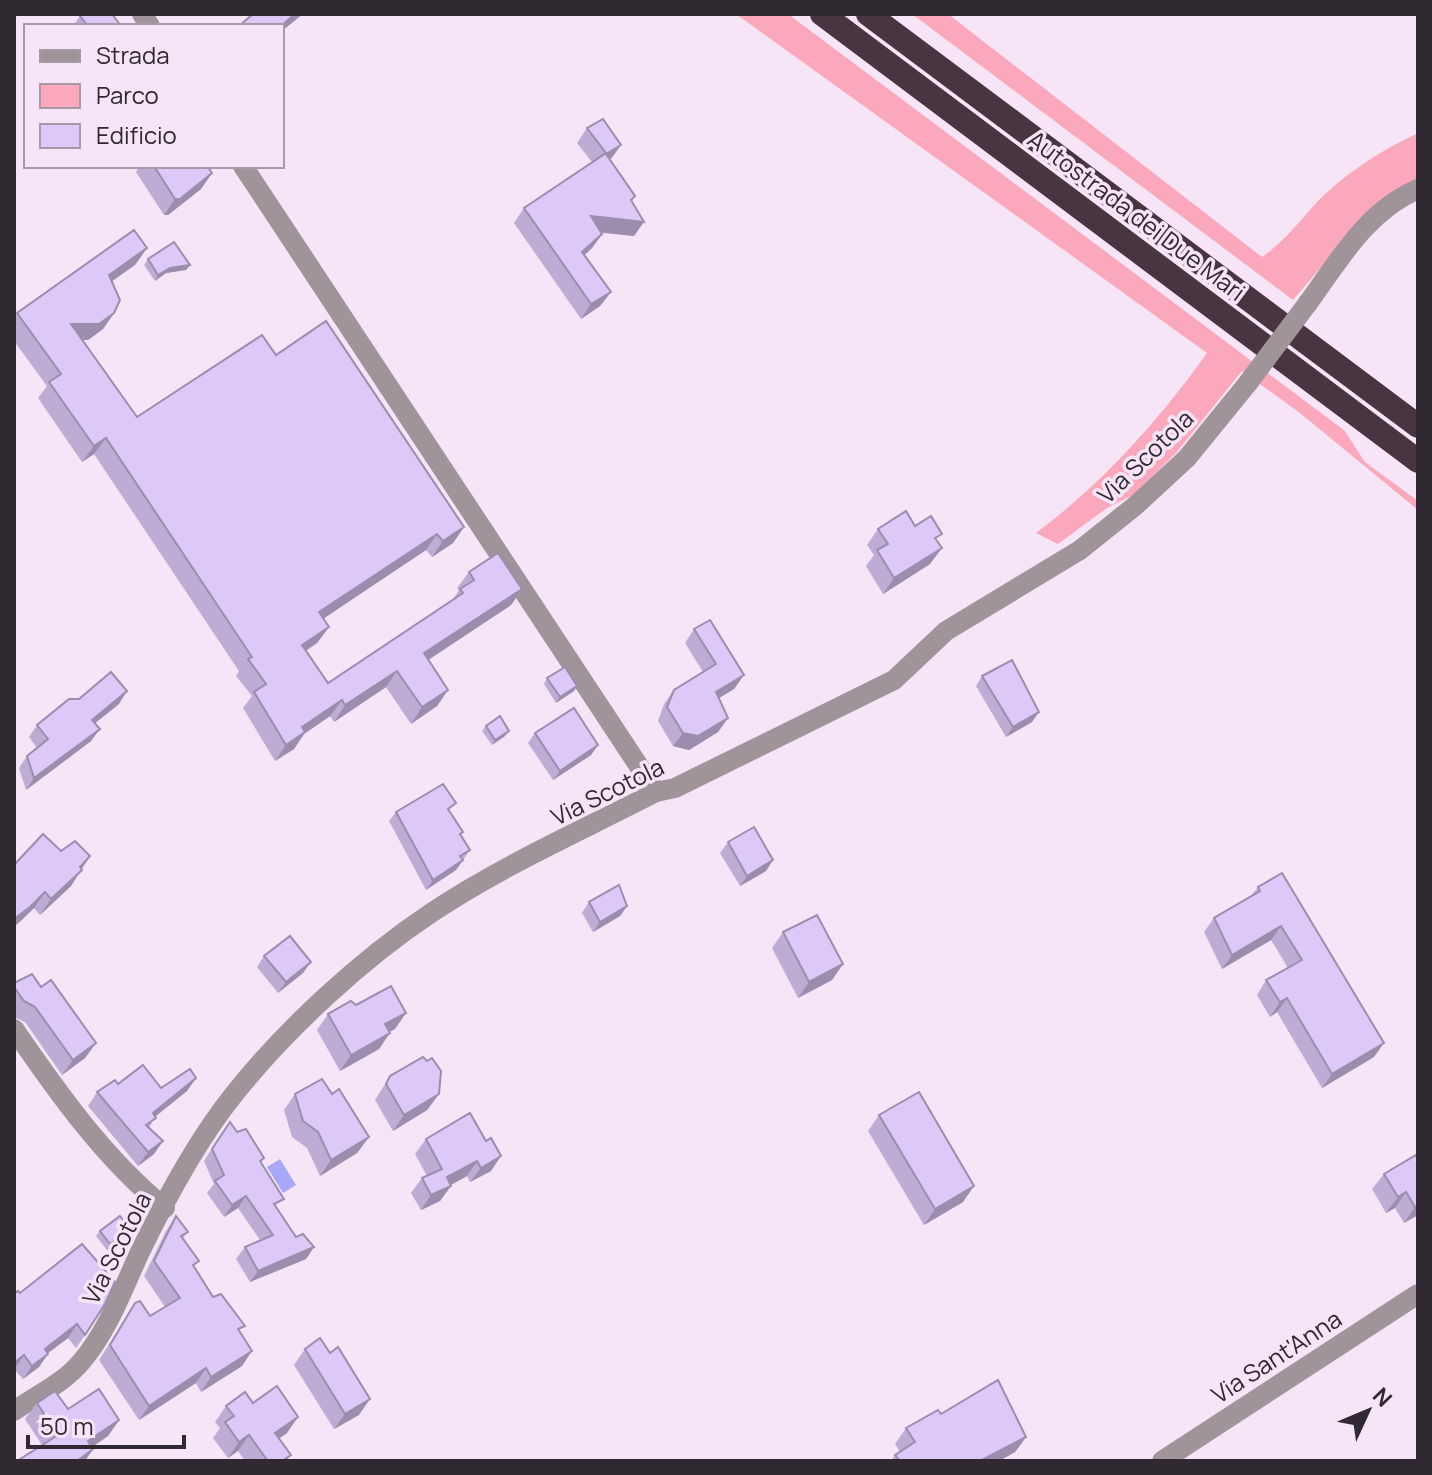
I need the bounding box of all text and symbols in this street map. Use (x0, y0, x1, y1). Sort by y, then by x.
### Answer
legend (24, 24, 284, 168)
text: Strada (96, 38, 169, 71)
text: Parco (96, 78, 159, 111)
text: Edificio (96, 118, 177, 151)
street label: Autostrada dei Due Mari (1022, 122, 1252, 308)
street label: Via Scotola (1090, 402, 1200, 510)
street label: Via Scotola (545, 749, 669, 833)
street label: Via Scotola (74, 1186, 158, 1310)
street label: Via Sant'Anna (1205, 1302, 1347, 1410)
north arrow (1328, 1371, 1408, 1451)
text: N (1366, 1381, 1399, 1413)
scale bar (28, 1399, 184, 1449)
text: 50 m (40, 1409, 94, 1442)

